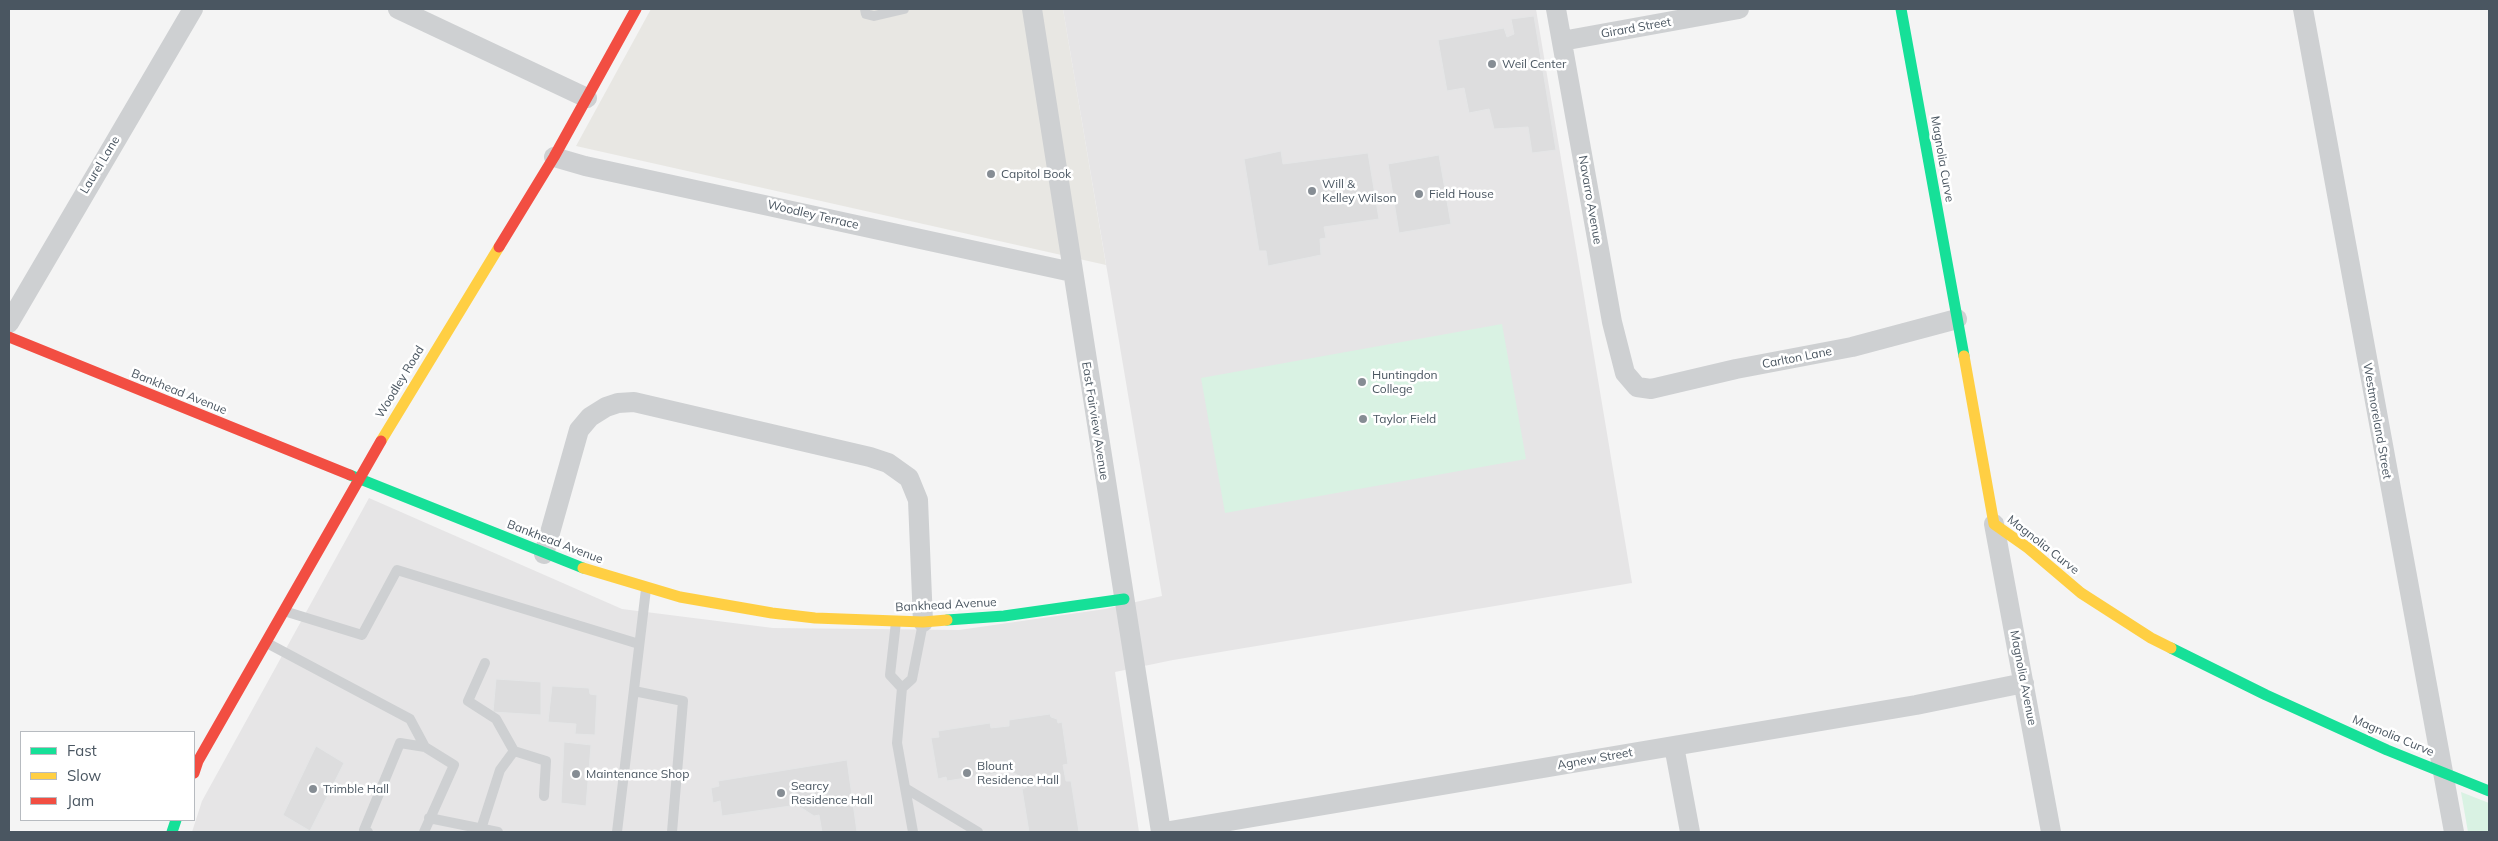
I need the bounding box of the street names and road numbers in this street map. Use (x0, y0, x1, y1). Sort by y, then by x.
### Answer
street label: Girard Street (1600, 15, 1672, 41)
street label: Magnolia Curve (1927, 115, 1957, 203)
street label: Laurel Lane (77, 134, 123, 196)
street label: Navarro Avenue (1575, 154, 1605, 246)
street label: Woodley Terrace (766, 197, 860, 233)
street label: Woodley Road (373, 343, 427, 421)
street label: Carlton Lane (1761, 344, 1833, 372)
street label: East Fairview Avenue (1079, 361, 1111, 481)
street label: Westmoreland Street (2360, 362, 2394, 480)
street label: Bankhead Avenue (129, 366, 229, 418)
street label: Magnolia Curve (2004, 512, 2082, 578)
street label: Bankhead Avenue (505, 517, 605, 567)
street label: Bankhead Avenue (895, 595, 997, 615)
street label: Magnolia Avenue (2007, 629, 2039, 727)
street label: Magnolia Curve (2350, 712, 2436, 760)
street label: Agnew Street (1556, 745, 1634, 773)

